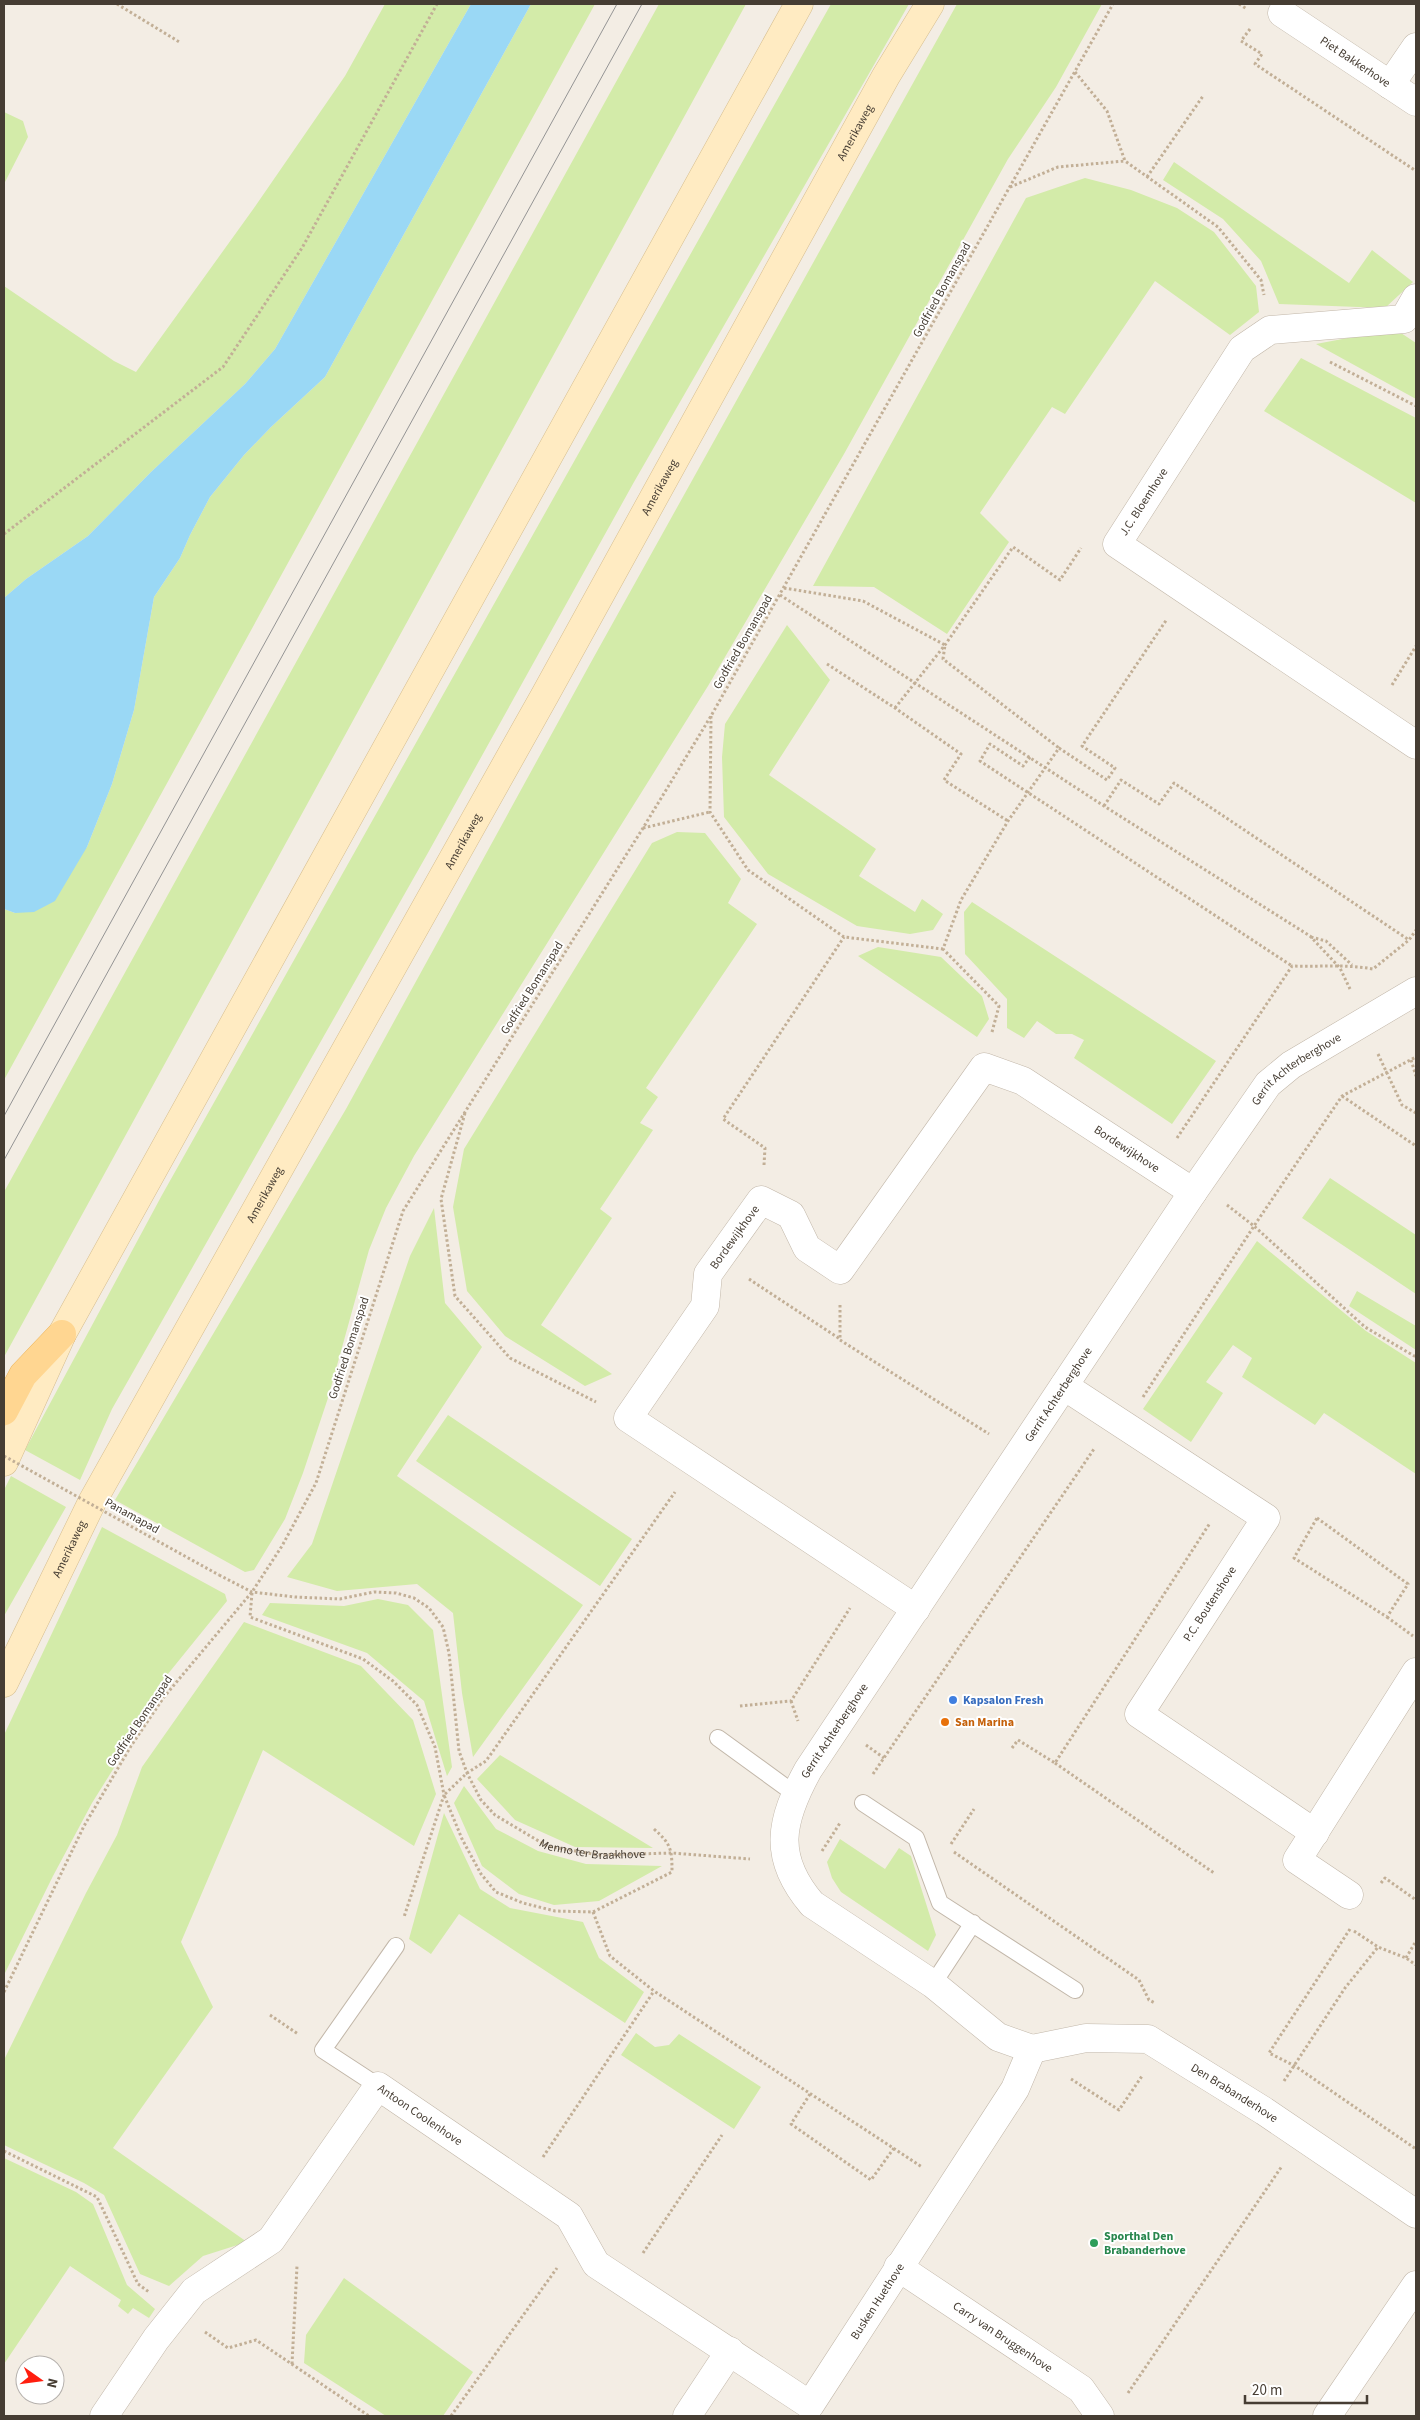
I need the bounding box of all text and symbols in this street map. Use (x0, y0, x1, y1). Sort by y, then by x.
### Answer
street label: Piet Bakkerhove (1317, 32, 1394, 91)
street label: Amerikaweg (833, 101, 877, 164)
street label: Godfried Bomanspad (909, 239, 975, 341)
street label: Amerikaweg (637, 456, 682, 518)
street label: J.C. Bloemhove (1116, 465, 1172, 539)
street label: Godfried Bomanspad (709, 592, 777, 692)
street label: Amerikaweg (440, 810, 485, 872)
street label: Godfried Bomanspad (497, 938, 567, 1038)
street label: Gerrit Achterberghove (1247, 1029, 1344, 1109)
street label: Bordewijkhove (1091, 1121, 1163, 1177)
street label: Amerikaweg (242, 1163, 287, 1226)
street label: Bordewijkhove (706, 1202, 763, 1273)
street label: Godfried Bomanspad (324, 1295, 374, 1401)
street label: Gerrit Achterberghove (1020, 1344, 1096, 1445)
street label: Panamapad (102, 1494, 162, 1538)
street label: Amerikaweg (48, 1517, 90, 1581)
street label: P.C. Boutenshove (1179, 1563, 1241, 1645)
street label: Godfried Bomanspad (103, 1672, 177, 1770)
street label: Gerrit Achterberghove (797, 1680, 872, 1781)
place label: Kapsalon Fresh (963, 1692, 1044, 1709)
marker: Kapsalon Fresh (947, 1694, 959, 1706)
place label: San Marina (955, 1714, 1014, 1731)
marker: San Marina (939, 1716, 951, 1728)
street label: Menno ter Braakhove (536, 1835, 645, 1863)
street label: Den Brabanderhove (1188, 2059, 1281, 2127)
street label: Antoon Coolenhove (374, 2080, 466, 2150)
place label: Sporthal Den Brabanderhove (1104, 2228, 1186, 2259)
marker: Sporthal Den Brabanderhove (1088, 2237, 1100, 2249)
street label: Busken Huethove (846, 2260, 908, 2343)
street label: Carry van Bruggenhove (950, 2297, 1056, 2376)
north arrow (15, 2355, 65, 2405)
scale bar (1245, 2372, 1368, 2404)
text: N (41, 2376, 62, 2390)
text: 20 m (1252, 2380, 1282, 2401)

